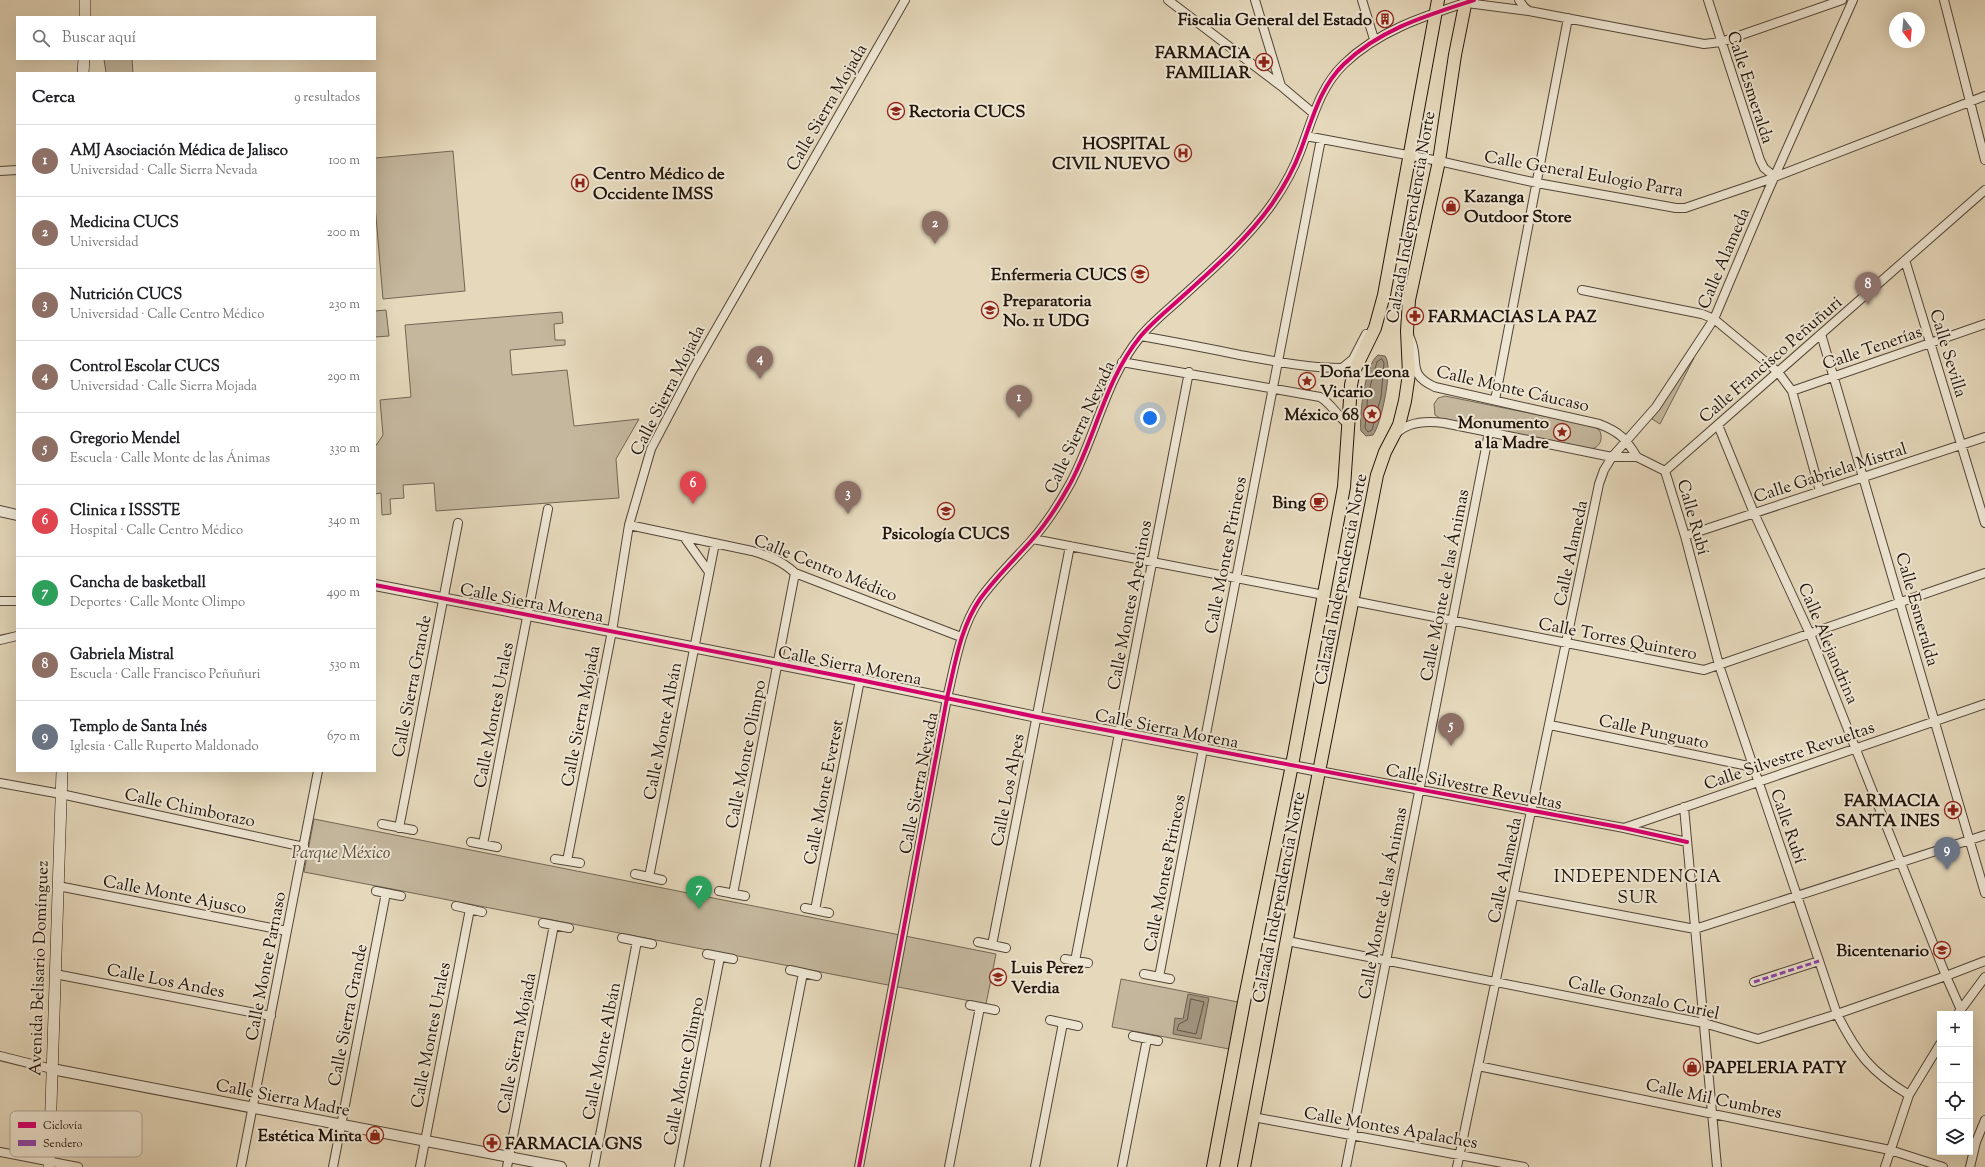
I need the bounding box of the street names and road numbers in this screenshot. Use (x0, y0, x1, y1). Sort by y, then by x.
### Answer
street label: Calle Esmeralda (1720, 28, 1779, 147)
street label: Calle Sierra Mojada (781, 40, 874, 176)
street label: Calzada Independencia Norte (1381, 109, 1442, 325)
street label: Calle General Eulogio Parra (1482, 146, 1685, 204)
street label: Calle Alameda (1693, 204, 1757, 313)
street label: Calle Francisco Peñuñuri (1695, 291, 1848, 429)
street label: Calle Sevilla (1922, 307, 1972, 401)
street label: Calle Sierra Mojada (626, 321, 712, 460)
street label: Calle Tenerías (1820, 321, 1926, 377)
street label: Calle Sierra Nevada (1039, 357, 1122, 498)
street label: Calle Monte Cáucaso (1434, 361, 1591, 419)
street label: Calle Gabriela Mistral (1751, 438, 1911, 510)
street label: Calzada Independencia Norte (1310, 472, 1374, 687)
street label: Calle Montes Pirineos (1200, 474, 1254, 636)
street label: Calle Rubí (1670, 477, 1714, 558)
street label: Calle Monte de las Ánimas (1416, 487, 1476, 683)
street label: Calle Alameda (1549, 498, 1595, 609)
street label: Calle Montes Apeninos (1103, 518, 1159, 692)
street label: Calle Centro Médico (750, 529, 901, 609)
street label: Calle Esmeralda (1888, 550, 1944, 669)
street label: Calle Sierra Morena (458, 578, 606, 630)
street label: Calle Alejandrina (1791, 580, 1864, 708)
street label: Calle Sierra Grande (387, 613, 439, 760)
street label: Calle Torres Quintero (1536, 613, 1699, 667)
street label: Calle Montes Urales (469, 640, 521, 790)
street label: Calle Sierra Morena (776, 641, 924, 693)
street label: Calle Sierra Mojada (556, 644, 607, 789)
street label: Calle Monte Albán (639, 660, 689, 802)
street label: Calle Monte Olimpo (721, 678, 773, 831)
street label: Calle Sierra Morena (1093, 704, 1241, 756)
street label: Calle Sierra Nevada (894, 710, 946, 856)
street label: Calle Punguato (1596, 710, 1711, 756)
street label: Calle Silvestre Revueltas (1701, 716, 1879, 797)
street label: Calle Monte Everest (799, 718, 851, 867)
street label: Calle Los Alpes (986, 732, 1032, 849)
street label: Calle Silvestre Revueltas (1383, 759, 1564, 817)
street label: Calle Chimborazo (122, 783, 257, 835)
street label: Calle Rubí (1763, 786, 1811, 867)
street label: Calzada Independencia Norte (1248, 790, 1312, 1005)
street label: Calle Montes Pirineos (1139, 792, 1193, 954)
street label: Calle Monte de las Ánimas (1354, 805, 1414, 1001)
street label: Calle Alameda (1483, 815, 1529, 926)
street label: Avenida Belisario Domínguez (24, 860, 56, 1076)
street label: Calle Monte Ajusco (101, 870, 248, 922)
street label: Calle Monte Parnaso (241, 890, 293, 1043)
street label: Calle Sierra Grande (323, 942, 375, 1089)
street label: Calle Los Andes (105, 959, 227, 1005)
street label: Calle Montes Urales (406, 960, 458, 1110)
street label: Calle Sierra Mojada (492, 971, 543, 1116)
street label: Calle Gonzalo Curiel (1566, 971, 1722, 1027)
street label: Calle Monte Albán (578, 980, 628, 1122)
street label: Calle Monte Olimpo (659, 995, 711, 1148)
street label: Calle Sierra Madre (214, 1074, 352, 1124)
street label: Calle Mil Cumbres (1643, 1074, 1784, 1126)
street label: Calle Montes Apalaches (1302, 1102, 1480, 1156)

